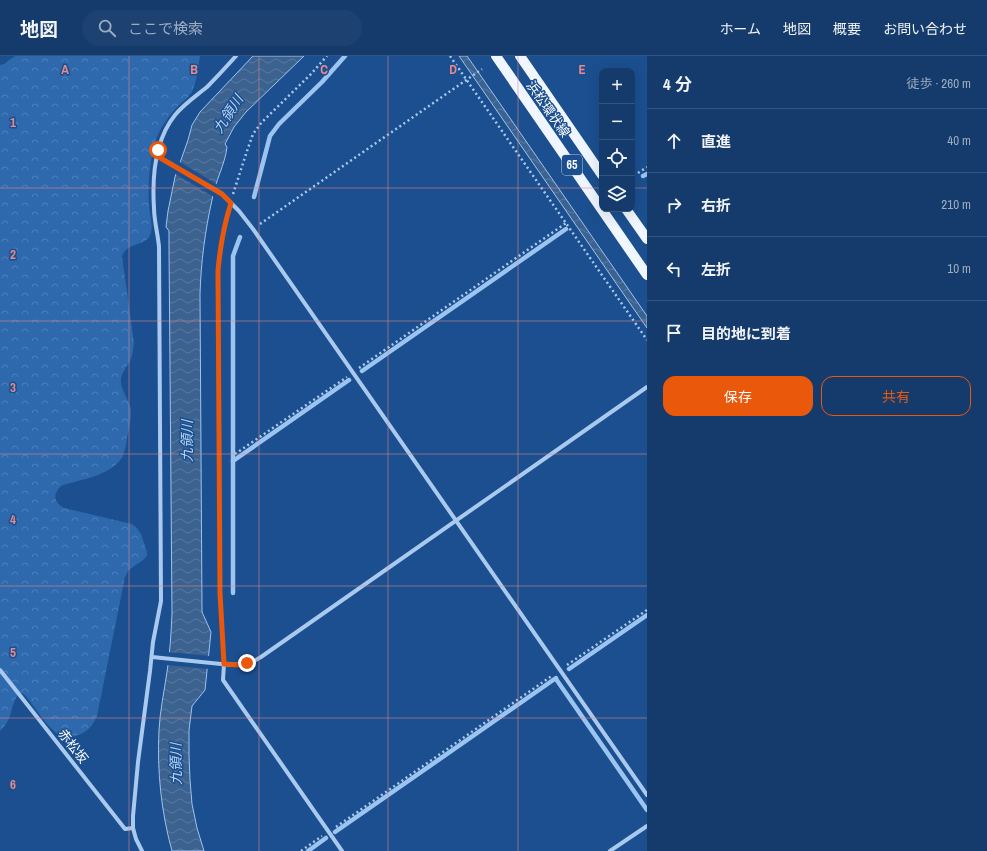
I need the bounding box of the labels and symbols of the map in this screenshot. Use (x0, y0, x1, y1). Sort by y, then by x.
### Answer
text: A (61, 61, 69, 78)
text: B (190, 61, 198, 78)
text: C (320, 61, 328, 78)
text: D (449, 61, 457, 78)
text: E (578, 61, 586, 78)
street label: 浜松環状線 (522, 77, 574, 141)
water label: 九領川 (209, 90, 248, 137)
text: 1 (10, 114, 16, 131)
route start (149, 141, 167, 159)
road number: 65 (562, 155, 582, 175)
text: 2 (10, 246, 16, 263)
text: 3 (10, 379, 16, 396)
water label: 九領川 (178, 418, 196, 462)
text: 4 (10, 511, 16, 528)
text: 5 (10, 644, 16, 661)
route end (238, 654, 256, 672)
street label: 赤松坂 (54, 725, 92, 767)
water label: 九領川 (167, 741, 185, 785)
text: 6 (10, 776, 16, 793)

